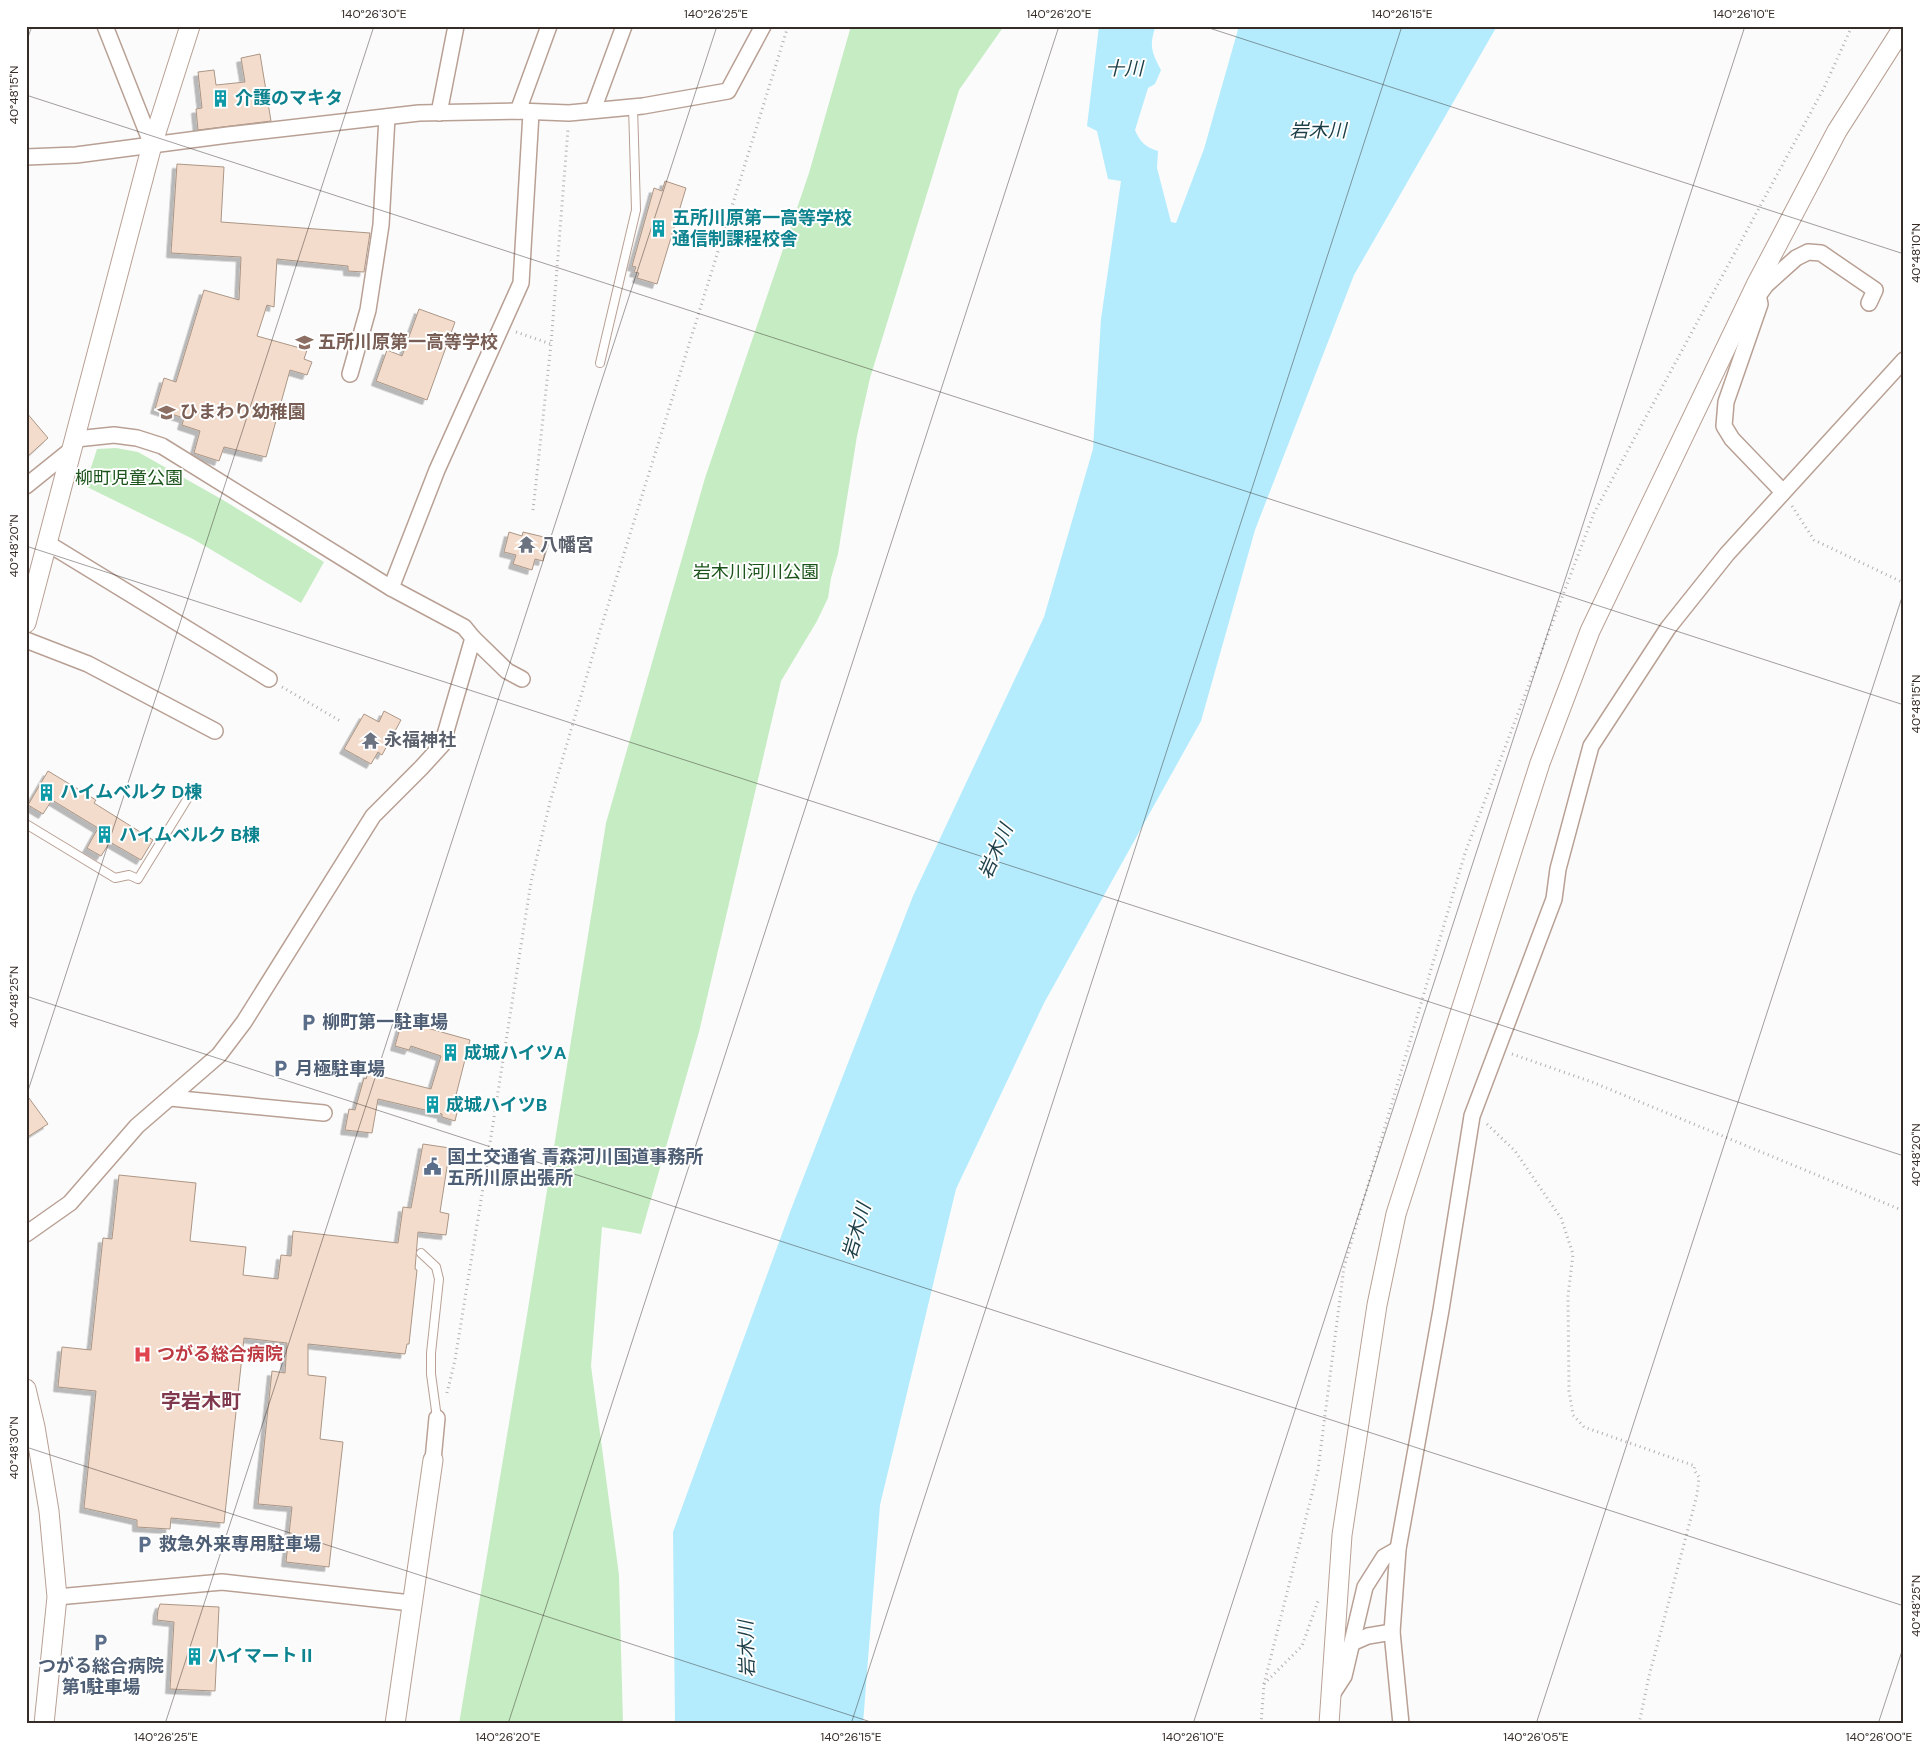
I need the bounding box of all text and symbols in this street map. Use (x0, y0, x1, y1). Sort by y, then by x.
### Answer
text: 140°26'30"E (341, 6, 407, 22)
text: 140°26'25"E (684, 6, 748, 22)
text: 140°26'20"E (1027, 6, 1092, 22)
text: 140°26'15"E (1372, 6, 1433, 22)
text: 140°26'10"E (1713, 6, 1775, 22)
water label: 十川 (1105, 56, 1145, 81)
text: 40°48'15"N (6, 66, 22, 124)
place label: 介護のマキタ (235, 86, 343, 110)
building icon: 介護のマキタ (211, 88, 231, 108)
water label: 岩木川 (1289, 118, 1348, 143)
place label: 五所川原第一高等学校 通信制課程校舎 (672, 206, 852, 251)
building icon: 五所川原第一高等学校 通信制課程校舎 (648, 218, 668, 238)
text: 40°48'10"N (1908, 223, 1924, 283)
place label: 五所川原第一高等学校 (318, 330, 498, 354)
school or university icon: 五所川原第一高等学校 (294, 332, 314, 352)
place label: ひまわり幼稚園 (180, 400, 306, 424)
school or university icon: ひまわり幼稚園 (156, 402, 176, 422)
park label: 柳町児童公園 (75, 466, 183, 490)
text: 40°48'20"N (6, 515, 22, 577)
place label: 八幡宮 (540, 533, 594, 557)
temple icon: 八幡宮 (516, 535, 536, 555)
park label: 岩木川河川公園 (693, 560, 819, 584)
text: 40°48'15"N (1908, 675, 1924, 733)
place label: 永福神社 (384, 728, 456, 752)
temple icon: 永福神社 (360, 730, 380, 750)
place label: ハイムベルク D棟 (60, 780, 202, 804)
building icon: ハイムベルク D棟 (36, 782, 56, 802)
water label: 岩木川 (972, 818, 1019, 882)
place label: ハイムベルク B棟 (119, 823, 260, 847)
building icon: ハイムベルク B棟 (95, 825, 115, 845)
text: 40°48'25"N (6, 966, 22, 1028)
place label: 柳町第一駐車場 (322, 1010, 448, 1034)
parking icon: 柳町第一駐車場 (298, 1012, 318, 1032)
place label: 成城ハイツA (464, 1041, 567, 1065)
building icon: 成城ハイツA (440, 1043, 460, 1063)
place label: 月極駐車場 (295, 1057, 385, 1081)
parking icon: 月極駐車場 (271, 1059, 291, 1079)
place label: 成城ハイツB (446, 1093, 547, 1117)
building icon: 成城ハイツB (422, 1095, 442, 1115)
text: 40°48'20"N (1908, 1124, 1924, 1186)
place label: 国土交通省 青森河川国道事務所 五所川原出張所 (447, 1145, 703, 1190)
public building icon: 国土交通省 青森河川国道事務所 五所川原出張所 (423, 1157, 443, 1177)
water label: 岩木川 (837, 1198, 877, 1262)
place label: つがる総合病院 (157, 1342, 283, 1366)
hospital icon: つがる総合病院 (133, 1344, 153, 1364)
district label: 字岩木町 (161, 1388, 241, 1414)
text: 40°48'30"N (6, 1416, 22, 1480)
place label: 救急外来専用駐車場 (159, 1532, 321, 1556)
parking icon: 救急外来専用駐車場 (135, 1534, 155, 1554)
text: 40°48'25"N (1908, 1575, 1924, 1637)
water label: 岩木川 (733, 1618, 760, 1678)
parking icon: つがる総合病院 第1駐車場 (91, 1633, 111, 1653)
place label: ハイマートⅡ (208, 1644, 316, 1668)
building icon: ハイマートⅡ (184, 1646, 204, 1666)
place label: つがる総合病院 第1駐車場 (38, 1654, 164, 1699)
text: 140°26'25"E (134, 1729, 198, 1745)
text: 140°26'20"E (476, 1729, 541, 1745)
text: 140°26'15"E (821, 1729, 882, 1745)
text: 140°26'10"E (1162, 1729, 1224, 1745)
text: 140°26'05"E (1503, 1729, 1569, 1745)
text: 140°26'00"E (1846, 1729, 1912, 1745)

